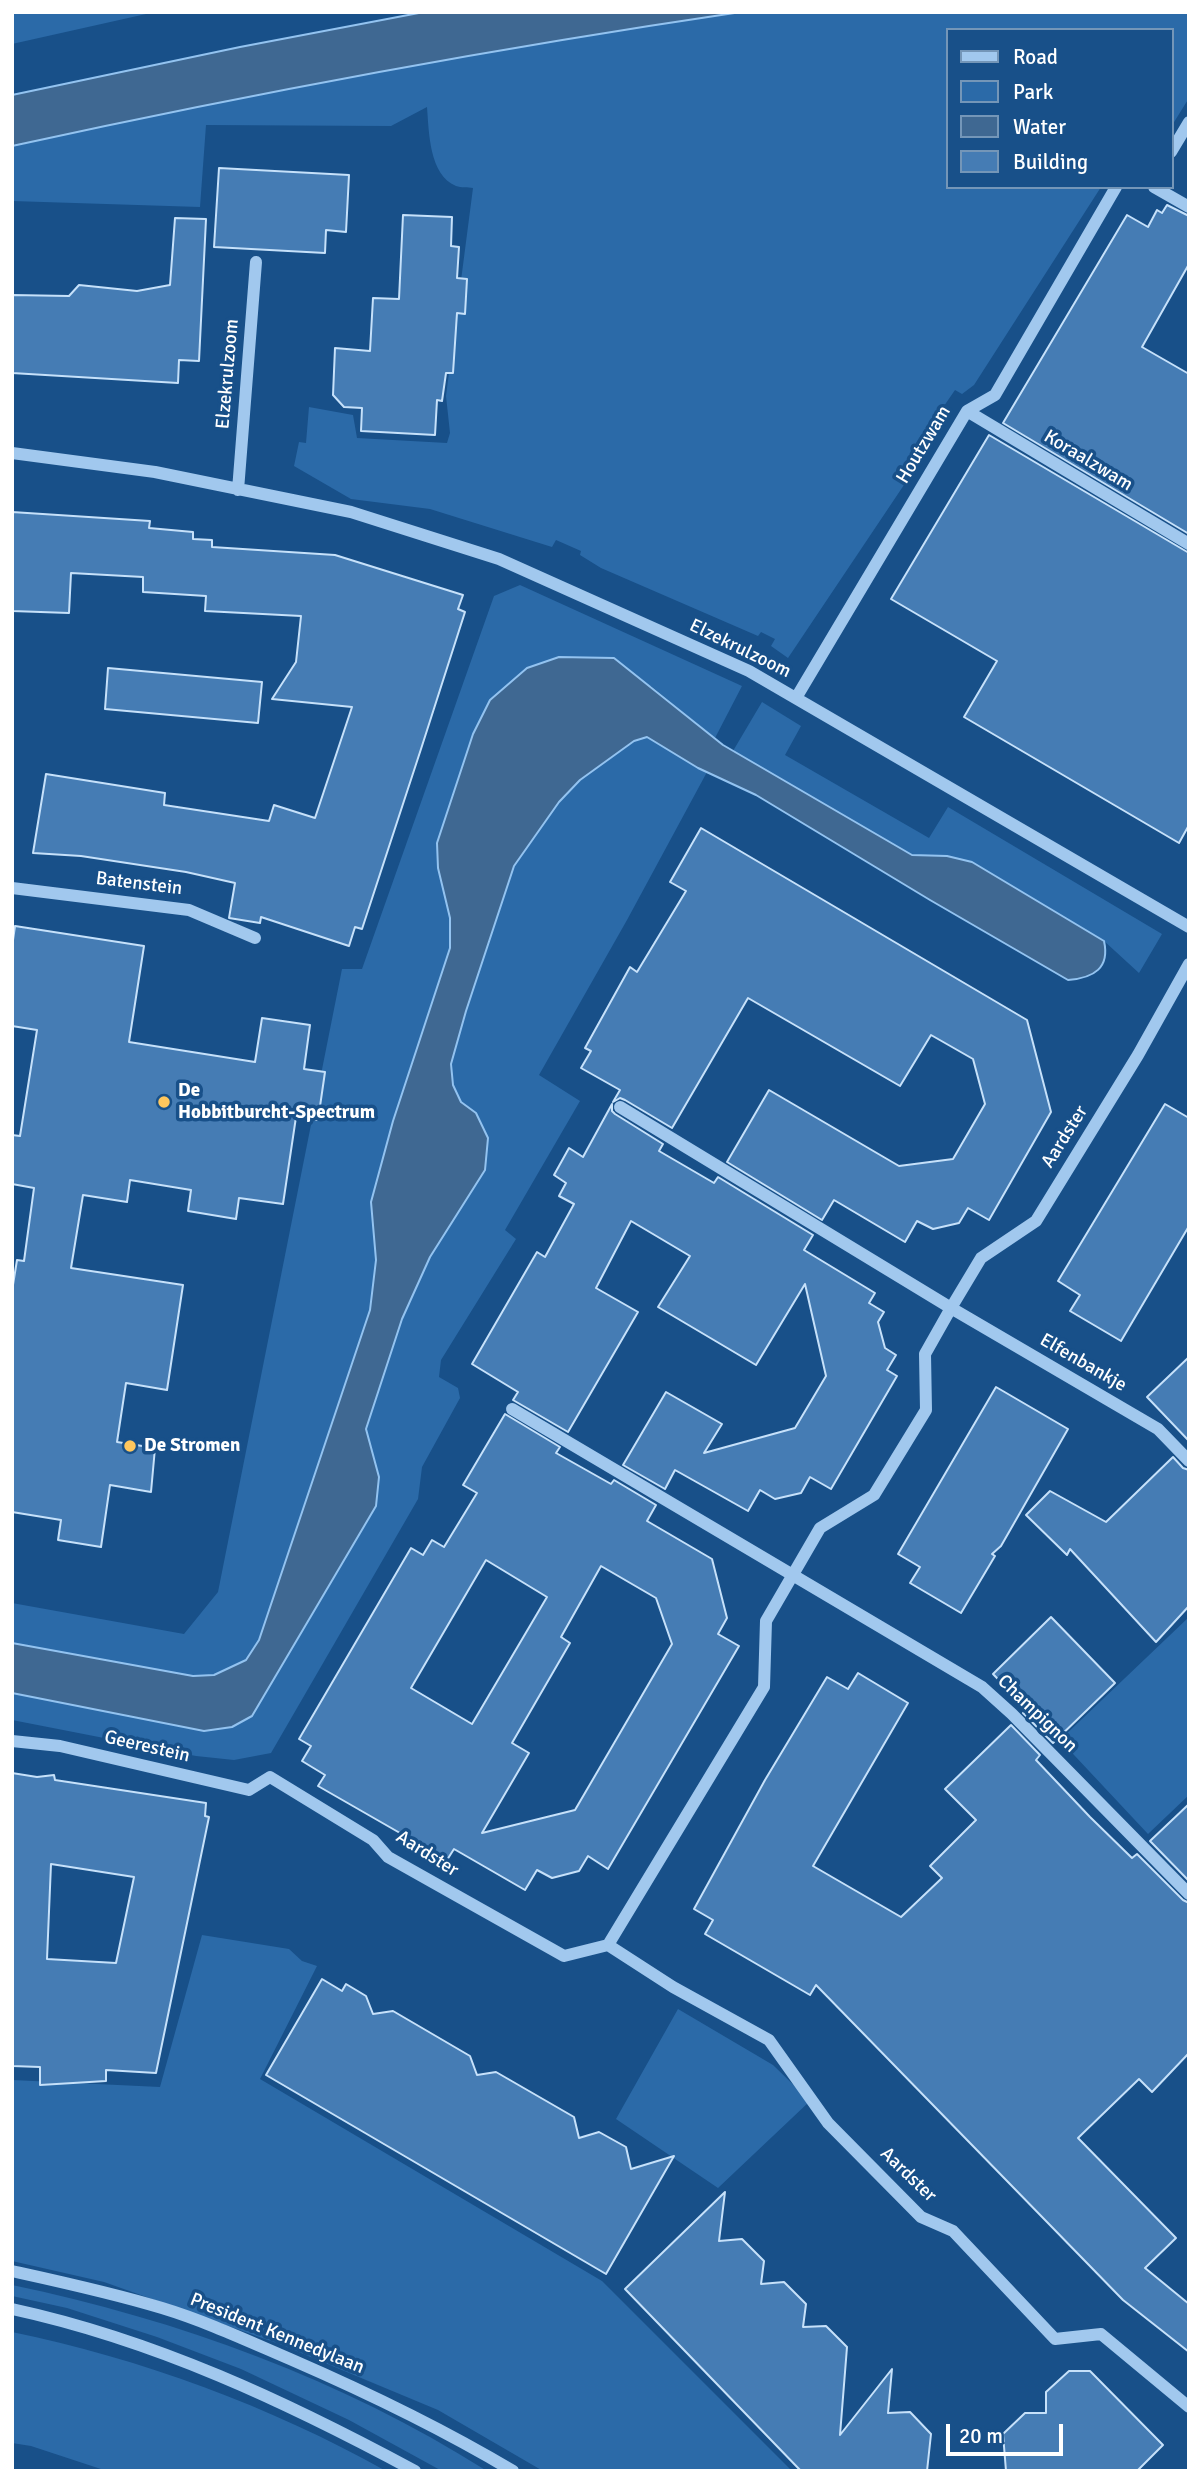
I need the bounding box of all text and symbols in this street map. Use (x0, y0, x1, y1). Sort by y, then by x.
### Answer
legend (946, 28, 1173, 189)
text: Road (1013, 44, 1058, 70)
text: Park (1013, 79, 1053, 105)
text: Water (1013, 114, 1066, 140)
text: Building (1013, 149, 1088, 175)
street label: Elzekrulzoom (212, 318, 244, 430)
street label: Houtzwam (892, 402, 956, 488)
street label: Koraalzwam (1039, 426, 1137, 496)
street label: Elzekrulzoom (685, 615, 795, 683)
street label: Batenstein (94, 867, 184, 901)
place label: De Hobbitburcht-Spectrum (178, 1080, 375, 1124)
marker: De Hobbitburcht-Spectrum (156, 1094, 172, 1110)
street label: Aardster (1037, 1102, 1093, 1172)
street label: Elfenbankje (1036, 1329, 1130, 1397)
place label: De Stromen (144, 1435, 240, 1457)
marker: De Stromen (122, 1438, 138, 1454)
street label: Champignon (992, 1670, 1082, 1758)
street label: Geerestein (102, 1726, 192, 1768)
street label: Aardster (392, 1826, 462, 1882)
street label: Aardster (875, 2143, 941, 2207)
street label: President Kennedylaan (187, 2289, 367, 2379)
scale bar (949, 2410, 1066, 2454)
text: 20 m (959, 2423, 1003, 2449)

